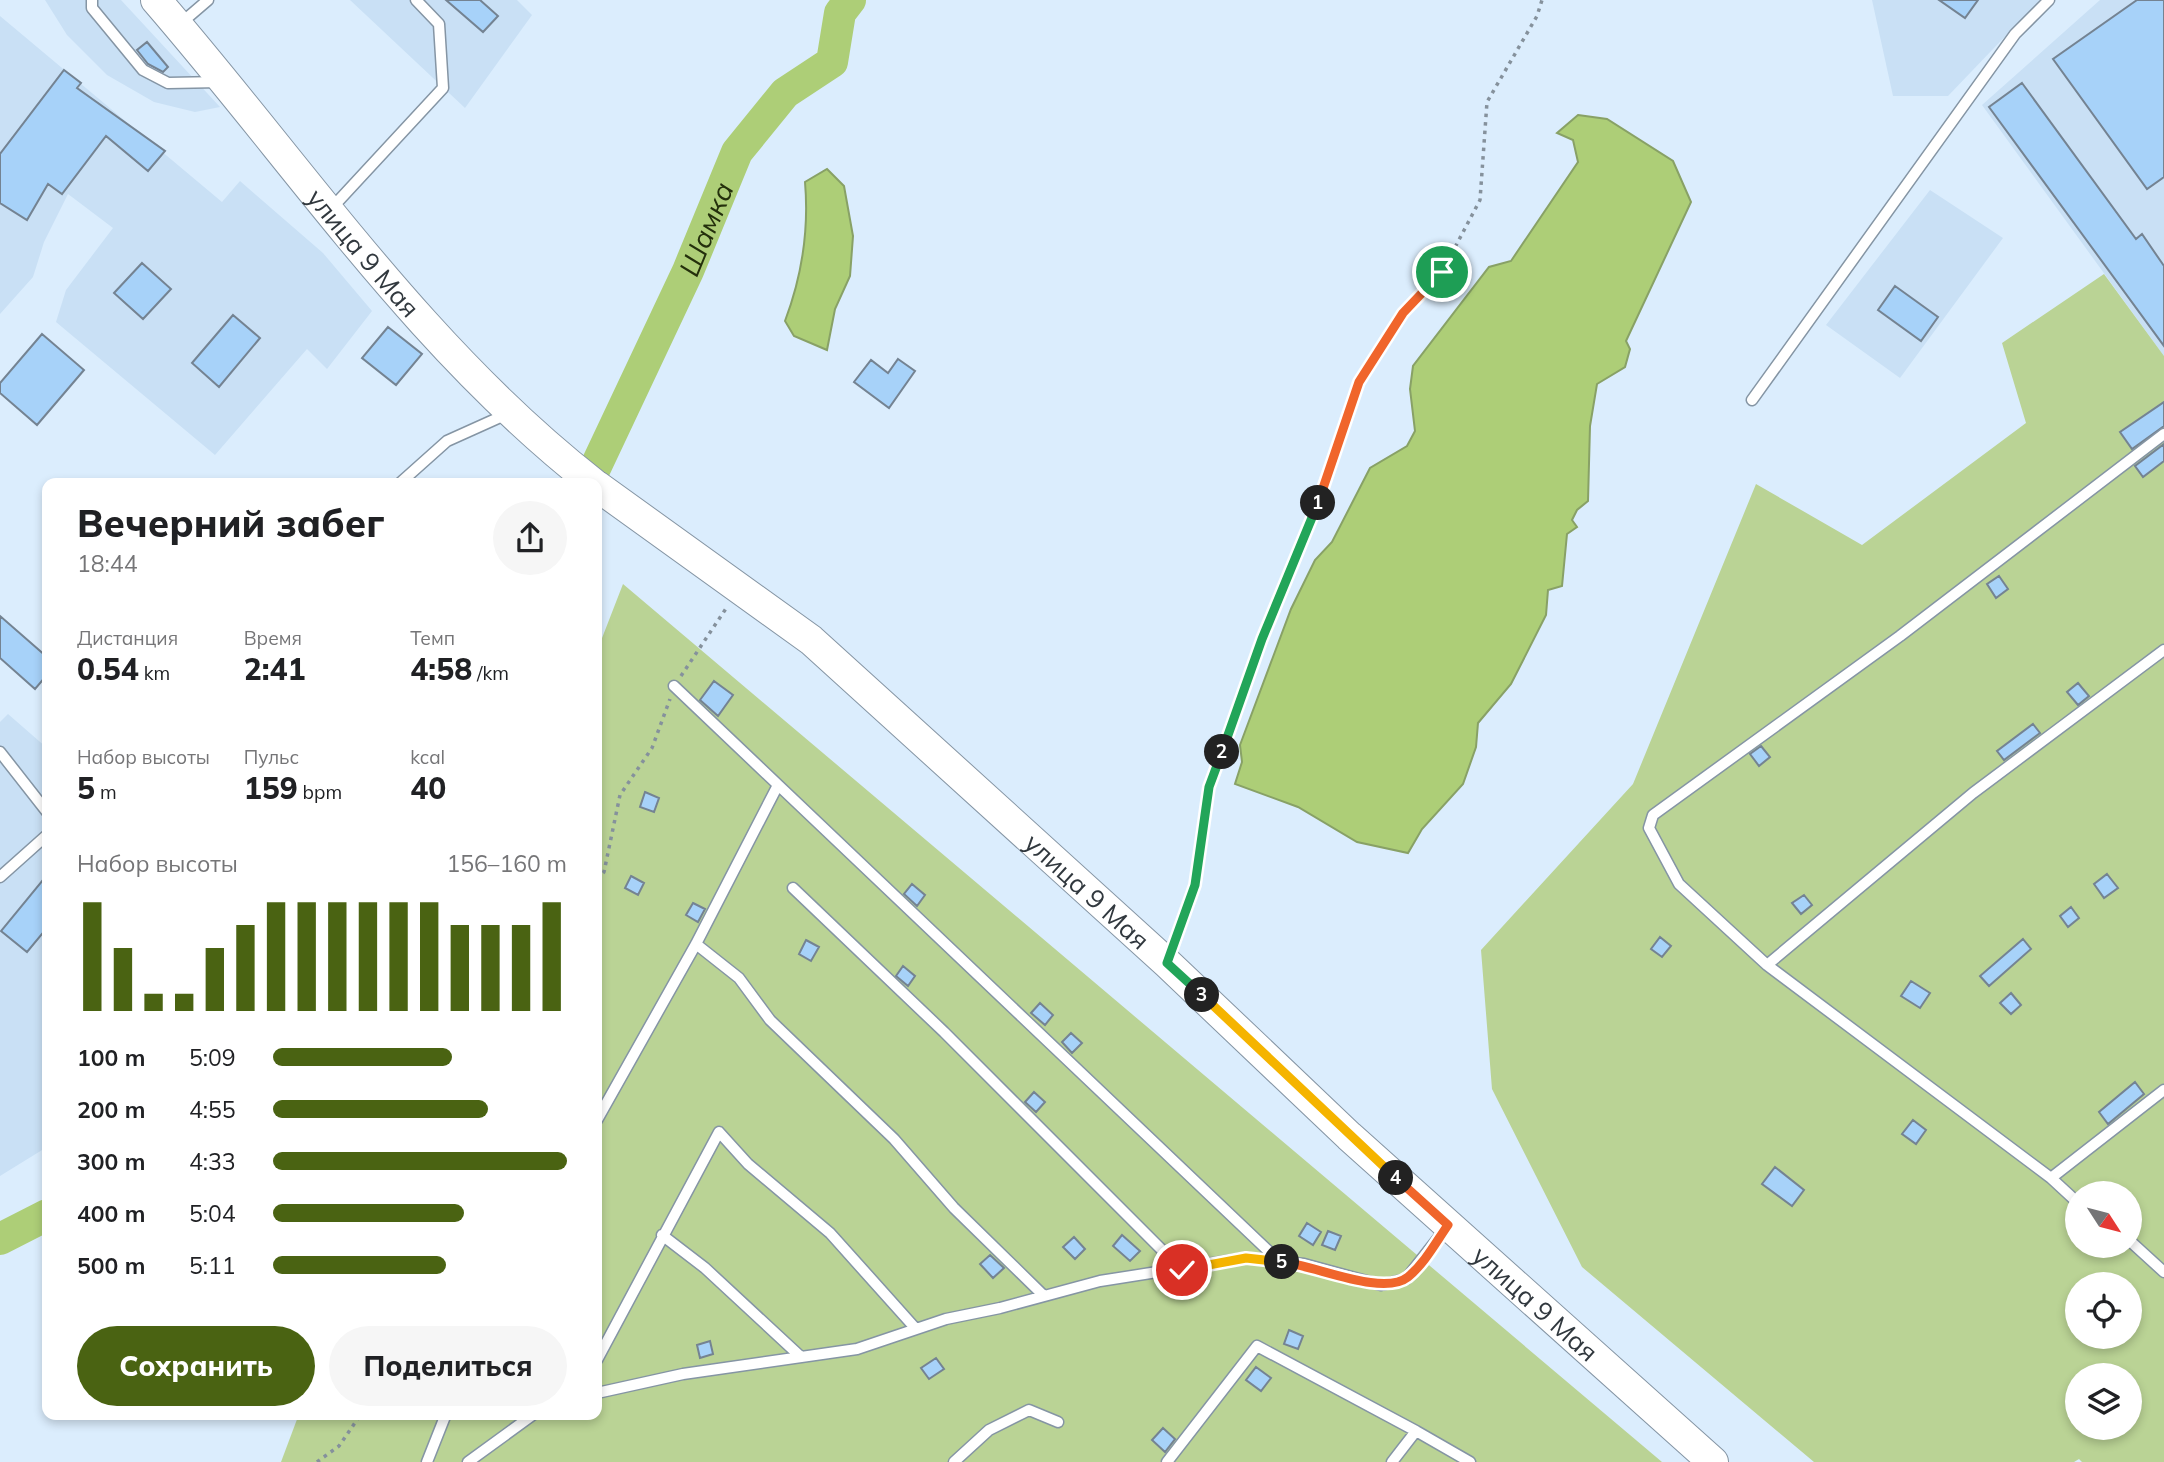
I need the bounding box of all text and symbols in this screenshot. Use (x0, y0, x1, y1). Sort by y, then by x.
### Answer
water label: Шамка (670, 177, 740, 281)
street label: улица 9 Мая (300, 182, 427, 323)
pin (1412, 242, 1472, 302)
icon: arrive (1423, 253, 1461, 291)
pin: 1 (1300, 486, 1336, 520)
text: 1 (1312, 490, 1323, 514)
text: Вечерний забег (77, 499, 385, 547)
button: share (493, 501, 567, 575)
text: 18:44 (77, 549, 137, 578)
text: Дистанция (77, 626, 178, 650)
text: Время (244, 626, 302, 650)
text: Темп (410, 626, 455, 650)
text: 0.54 (77, 650, 139, 688)
text: 2:41 (244, 650, 305, 688)
text: 4:58 (410, 650, 472, 688)
text: km (139, 661, 170, 685)
text: /km (472, 661, 509, 685)
pin: 2 (1204, 734, 1240, 770)
text: 2 (1216, 739, 1227, 763)
text: Набор высоты (77, 745, 210, 769)
text: Пульс (244, 745, 299, 769)
text: kcal (410, 745, 445, 769)
text: 5 (77, 769, 95, 807)
text: 159 (244, 769, 298, 807)
text: 40 (410, 769, 446, 807)
text: m (95, 780, 117, 804)
text: bpm (298, 780, 342, 804)
street label: улица 9 Мая (1018, 826, 1157, 956)
text: Набор высоты (77, 849, 238, 878)
text: 156–160 m (446, 849, 567, 878)
pin: 3 (1184, 978, 1220, 1012)
text: 3 (1196, 982, 1207, 1006)
text: 100 m (77, 1043, 145, 1072)
text: 5:09 (189, 1043, 236, 1072)
text: 200 m (77, 1095, 145, 1124)
text: 4:55 (189, 1095, 236, 1124)
text: 300 m (77, 1147, 145, 1176)
text: 4:33 (189, 1147, 236, 1176)
pin: 4 (1378, 1160, 1414, 1196)
text: 4 (1390, 1165, 1401, 1189)
north arrow (2065, 1181, 2142, 1258)
map controls (2065, 1181, 2142, 1440)
text: 400 m (77, 1199, 145, 1228)
text: 5:04 (189, 1199, 236, 1228)
street label: улица 9 Мая (1466, 1238, 1605, 1368)
pin (1152, 1240, 1212, 1300)
pin: 5 (1264, 1244, 1300, 1280)
text: 5 (1276, 1249, 1287, 1273)
text: 500 m (77, 1251, 145, 1280)
text: 5:11 (189, 1251, 236, 1280)
icon: check (1163, 1251, 1201, 1289)
button: locate (2065, 1272, 2142, 1349)
button: Сохранить (77, 1326, 315, 1406)
button: Поделиться (329, 1326, 567, 1406)
button: layers (2065, 1363, 2142, 1440)

